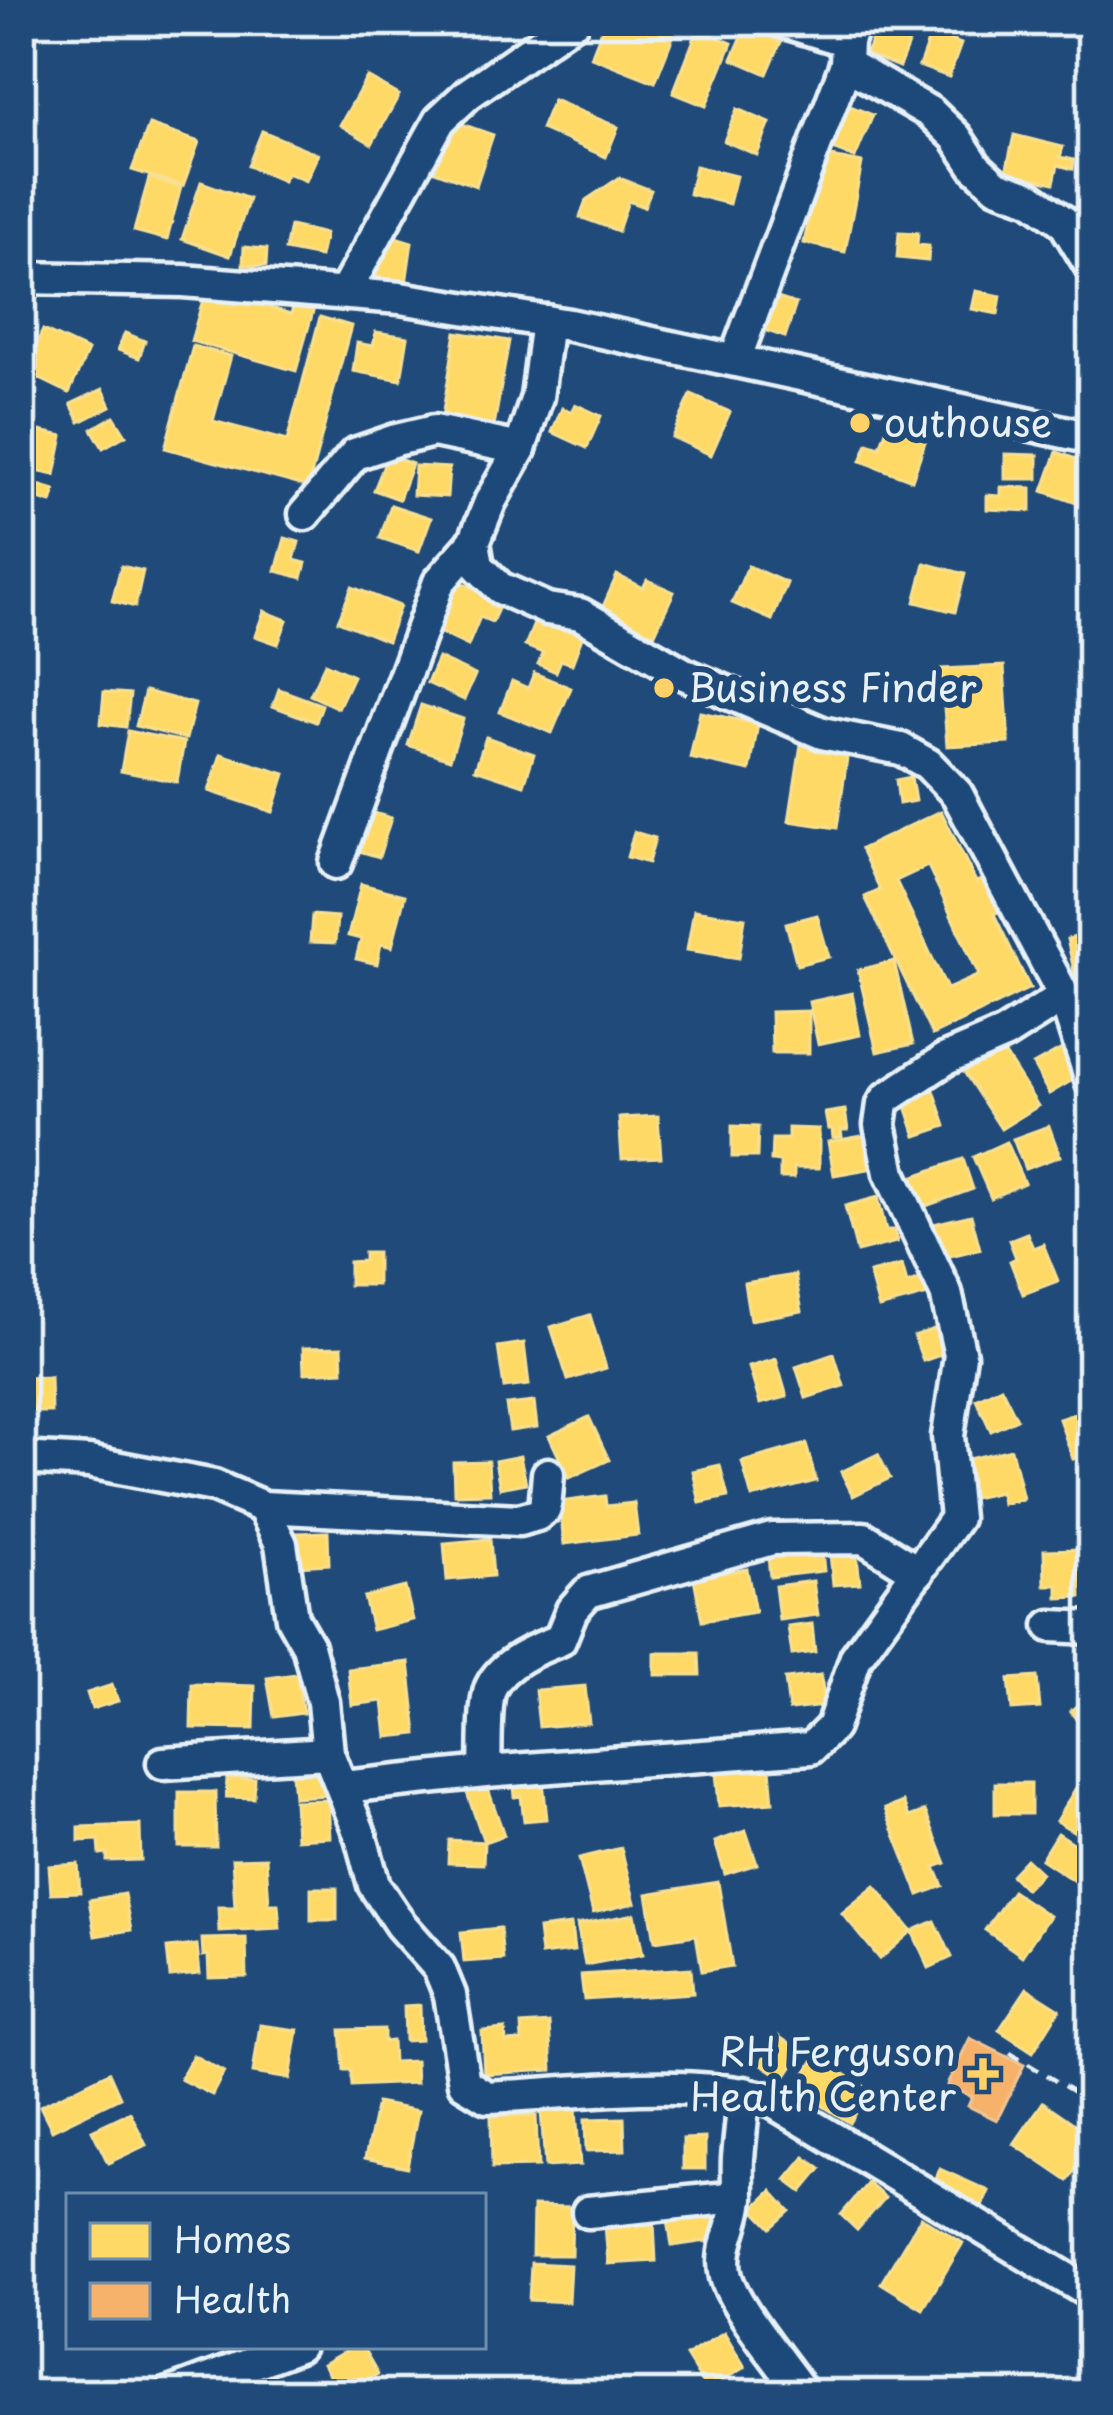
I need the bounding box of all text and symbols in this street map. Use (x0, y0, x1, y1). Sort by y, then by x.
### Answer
place label: outhouse (884, 391, 1052, 450)
marker: outhouse (847, 410, 873, 436)
place label: Business Finder (688, 656, 977, 715)
marker: Business Finder (651, 675, 677, 701)
place label: RH Ferguson Health Center (690, 2020, 957, 2124)
marker: RH Ferguson Health Center (967, 2058, 999, 2090)
legend (66, 2193, 486, 2349)
text: Homes (174, 2211, 291, 2265)
text: Health (174, 2271, 291, 2325)

